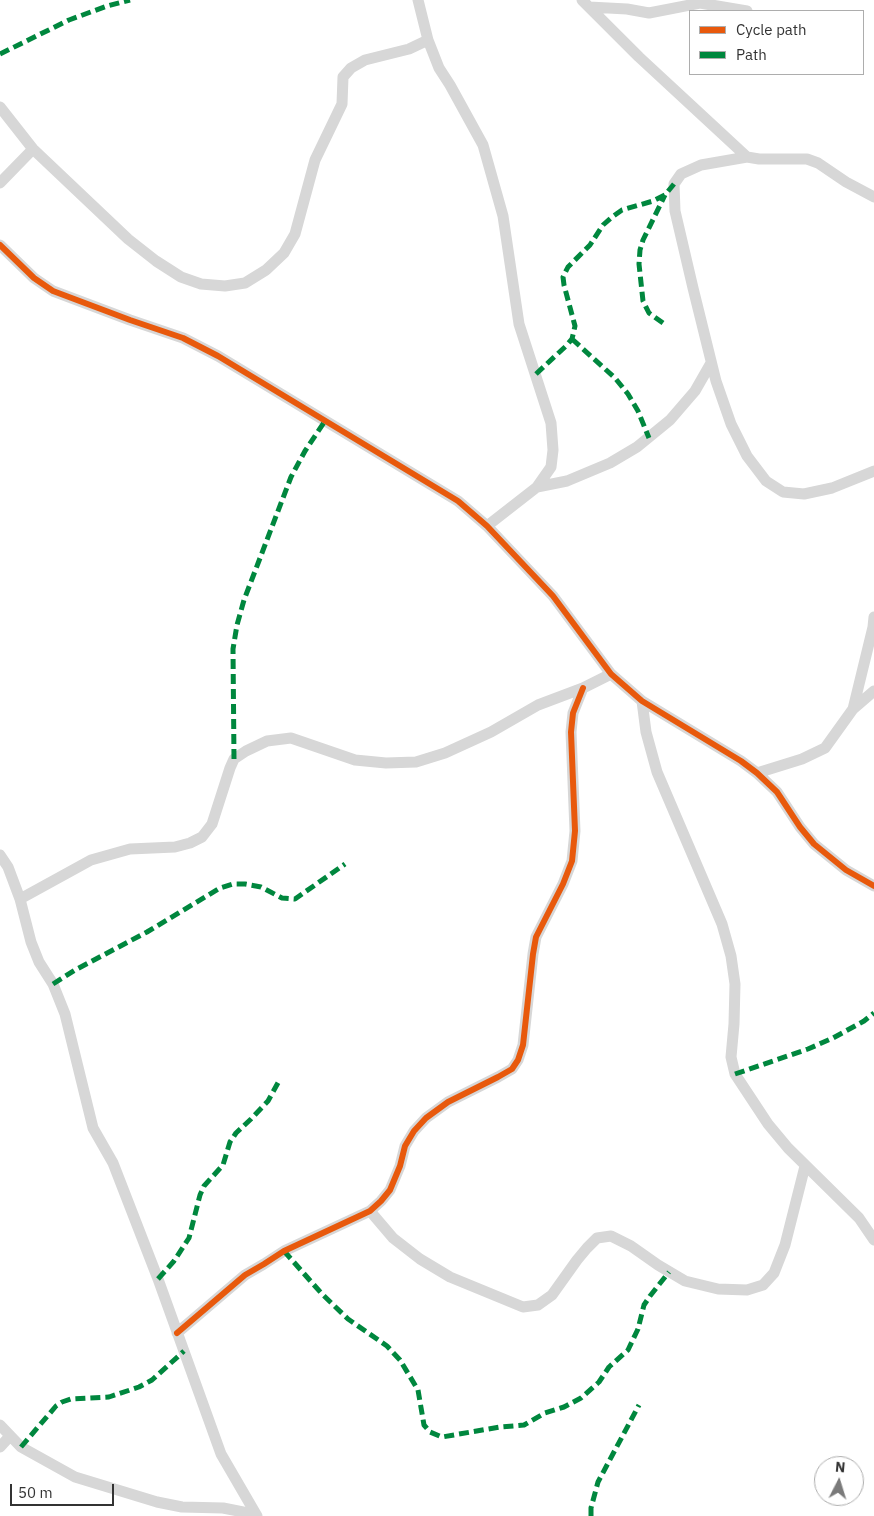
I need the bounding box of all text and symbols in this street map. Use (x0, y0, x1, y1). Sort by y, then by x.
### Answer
legend (689, 10, 864, 75)
text: Cycle path (736, 20, 807, 39)
text: Path (736, 45, 767, 64)
north arrow (814, 1456, 864, 1506)
text: N (834, 1458, 846, 1476)
scale bar (12, 1474, 116, 1506)
text: 50 m (18, 1483, 53, 1502)

